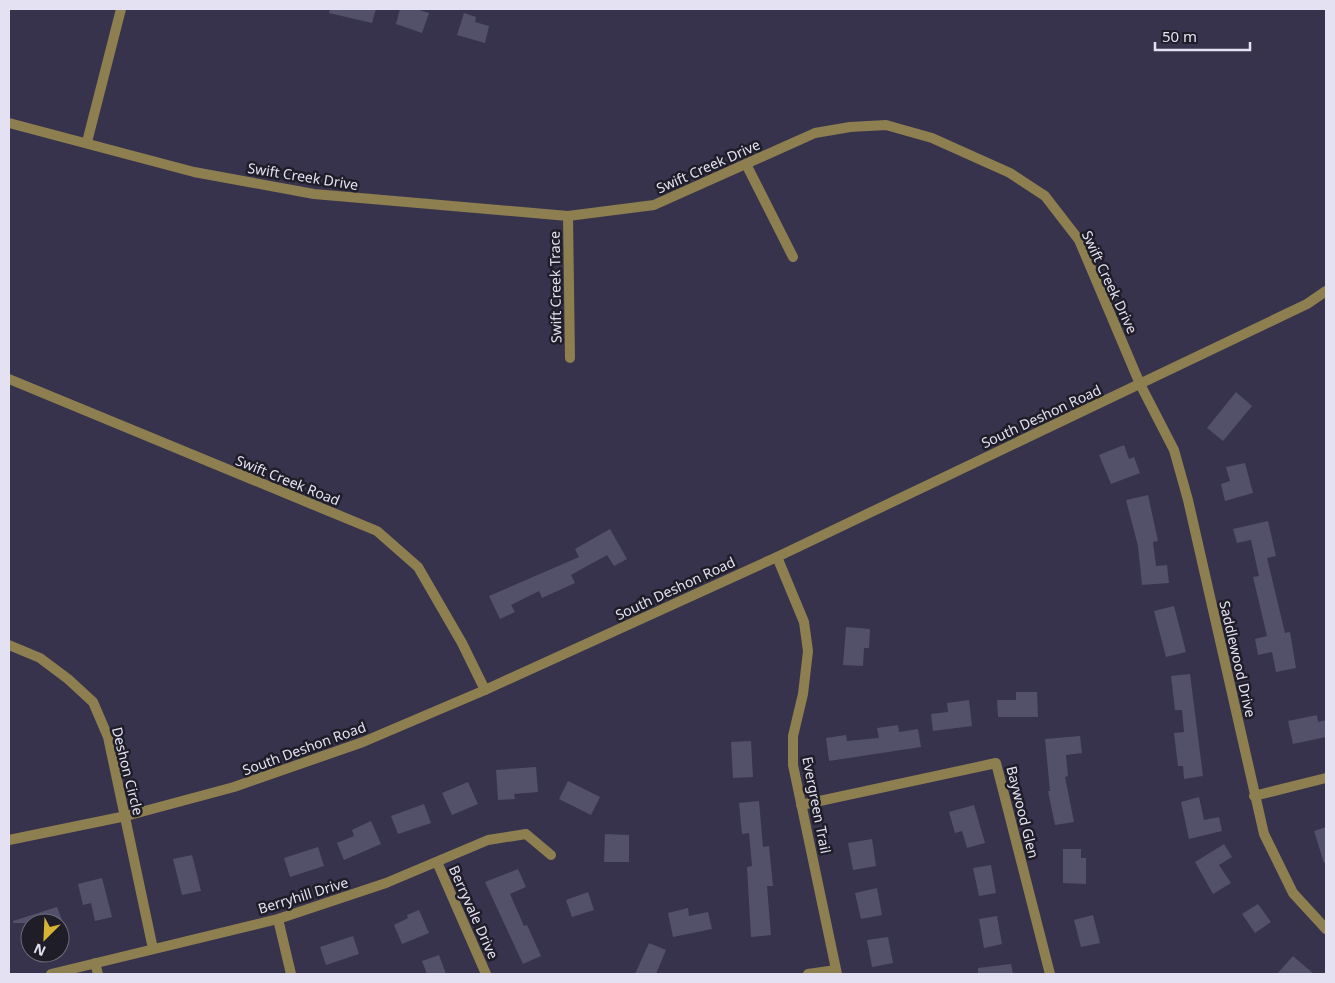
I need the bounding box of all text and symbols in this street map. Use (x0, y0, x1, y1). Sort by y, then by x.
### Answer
scale bar (1155, 20, 1250, 52)
text: 50 m (1162, 26, 1197, 46)
street label: Swift Creek Drive (653, 135, 763, 197)
street label: Swift Creek Drive (246, 158, 360, 194)
street label: Swift Creek Drive (1078, 227, 1142, 337)
street label: Swift Creek Trace (545, 231, 565, 343)
street label: South Deshon Road (978, 380, 1104, 452)
street label: Swift Creek Road (233, 450, 343, 510)
street label: South Deshon Road (612, 552, 738, 624)
street label: Saddlewood Drive (1215, 599, 1261, 719)
street label: South Deshon Road (240, 717, 368, 779)
street label: Deshon Circle (108, 725, 148, 817)
street label: Evergreen Trail (798, 755, 836, 855)
street label: Baywood Glen (1002, 764, 1044, 860)
street label: Berryvale Drive (445, 862, 503, 962)
street label: Berryhill Drive (256, 872, 351, 918)
north arrow (20, 913, 70, 963)
text: N (30, 939, 49, 961)

